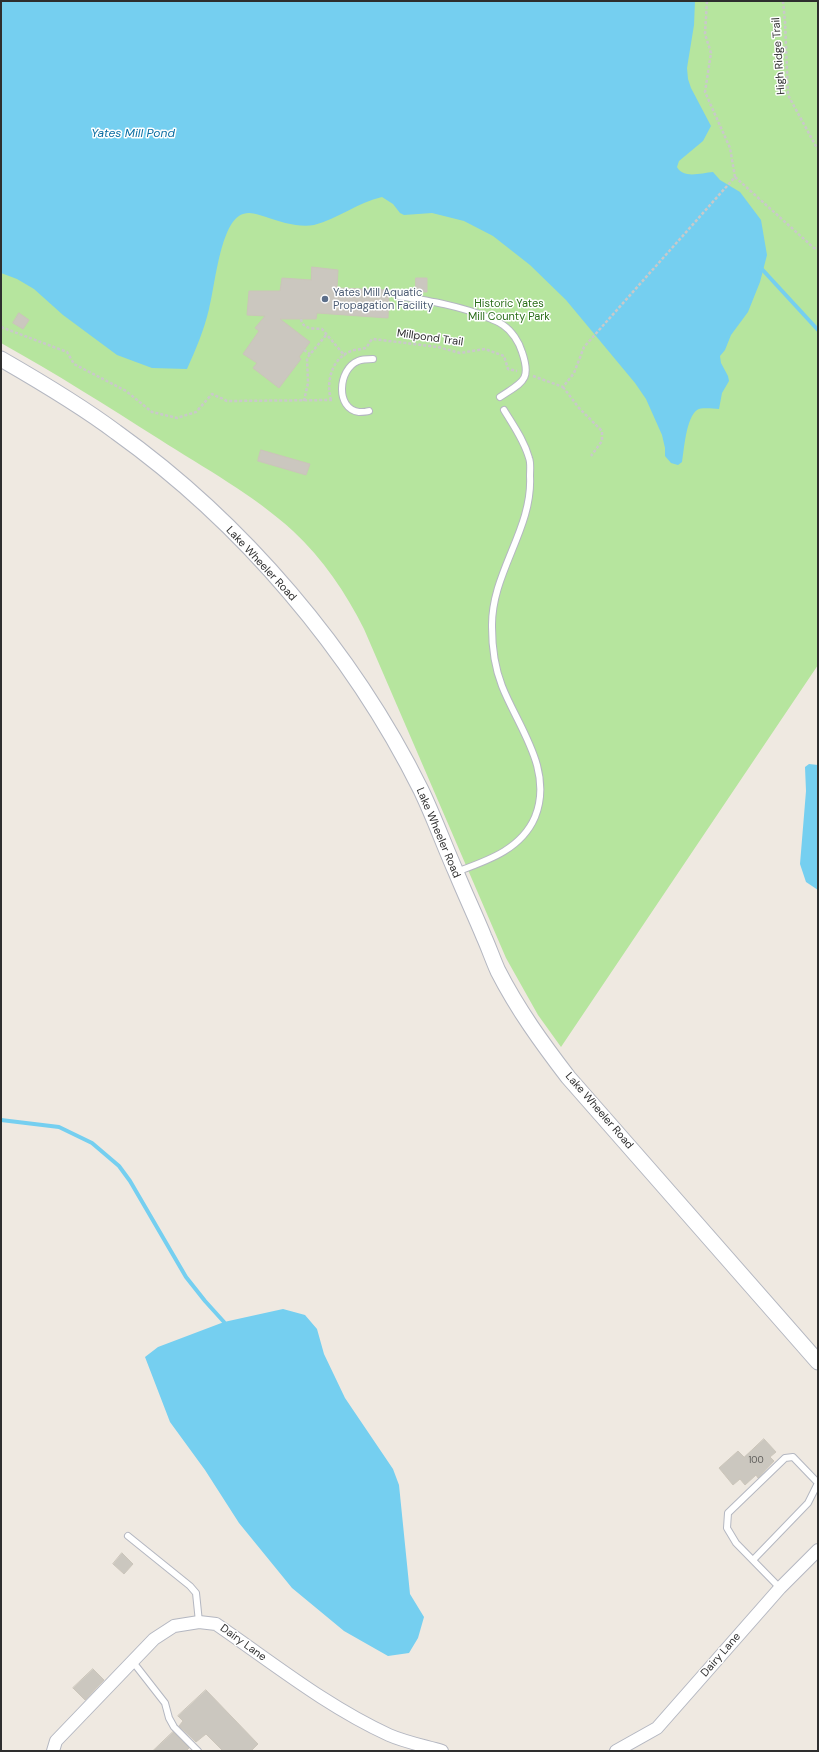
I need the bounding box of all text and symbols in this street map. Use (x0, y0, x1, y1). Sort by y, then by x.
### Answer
street label: High Ridge Trail (770, 17, 788, 95)
water label: Yates Mill Pond (91, 127, 175, 141)
place label: Yates Mill Aquatic Propagation Facility (333, 286, 433, 312)
marker: Yates Mill Aquatic Propagation Facility (320, 294, 330, 304)
park label: Historic Yates Mill County Park (468, 297, 550, 323)
street label: Millpond Trail (396, 327, 464, 349)
street label: Lake Wheeler Road (223, 524, 299, 604)
street label: Lake Wheeler Road (413, 786, 463, 880)
street label: Lake Wheeler Road (562, 1070, 636, 1152)
house number: 100 (748, 1456, 764, 1466)
street label: Dairy Lane (217, 1622, 269, 1664)
street label: Dairy Lane (698, 1630, 744, 1680)

